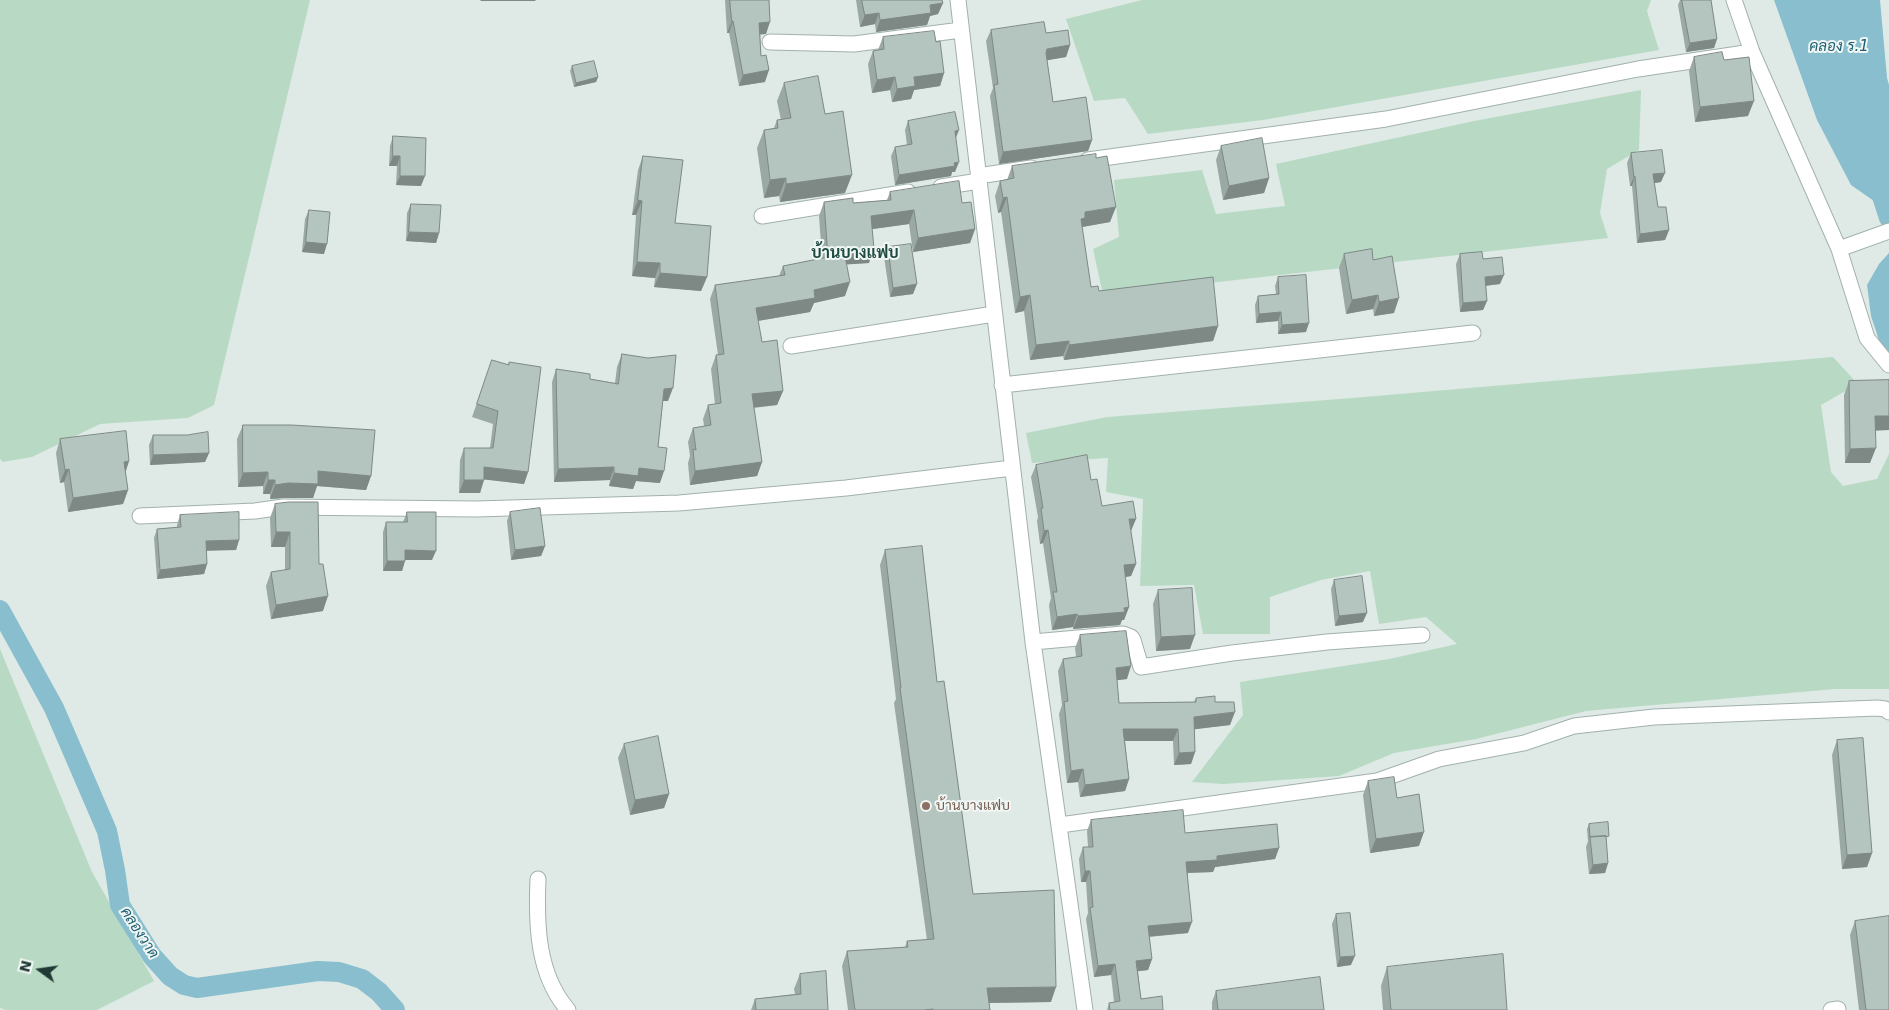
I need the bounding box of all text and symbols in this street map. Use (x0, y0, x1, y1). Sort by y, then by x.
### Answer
water label: คลอง ร.1 (1809, 38, 1869, 56)
district label: บ้านบางแฟบ (811, 244, 899, 264)
place label: บ้านบางแฟบ (936, 798, 1010, 814)
marker: บ้านบางแฟบ (920, 800, 932, 812)
water label: คลองวาด (116, 904, 162, 962)
north arrow (15, 945, 65, 995)
text: N (16, 959, 35, 974)

